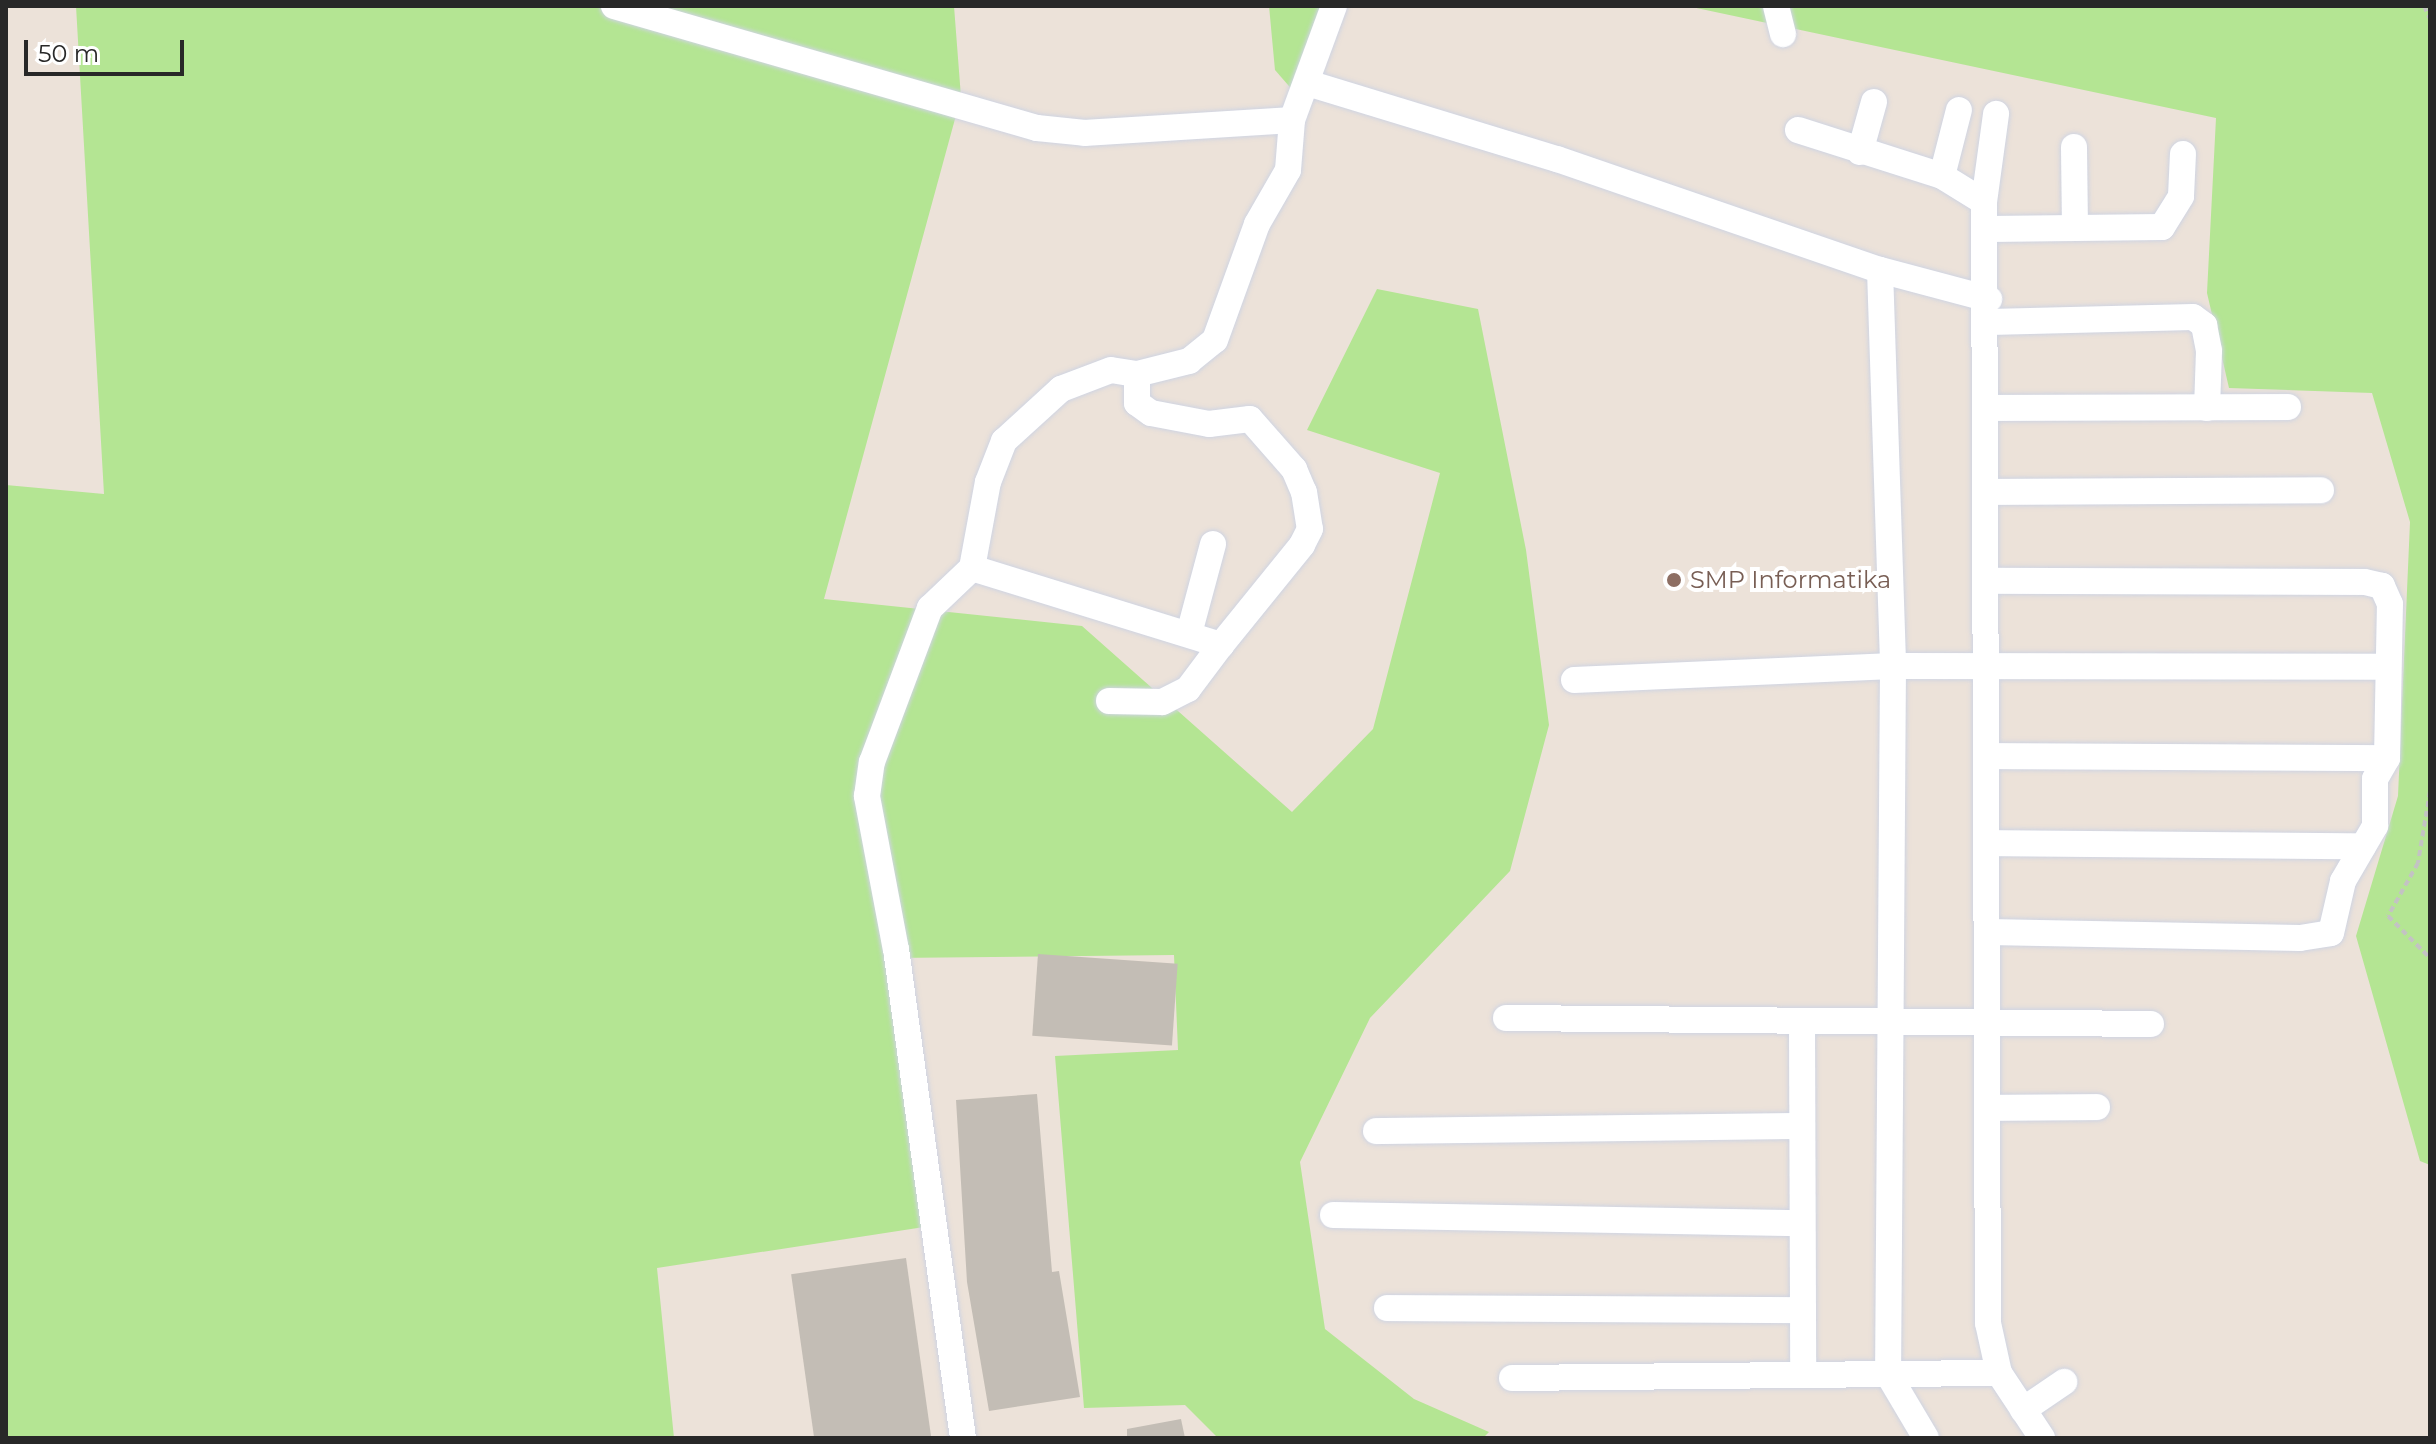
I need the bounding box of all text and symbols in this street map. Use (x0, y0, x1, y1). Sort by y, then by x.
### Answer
scale bar (28, 24, 188, 74)
text: 50 m (38, 39, 99, 68)
place label: SMP Informatika (1690, 566, 1891, 594)
marker: SMP Informatika (1665, 571, 1683, 589)

